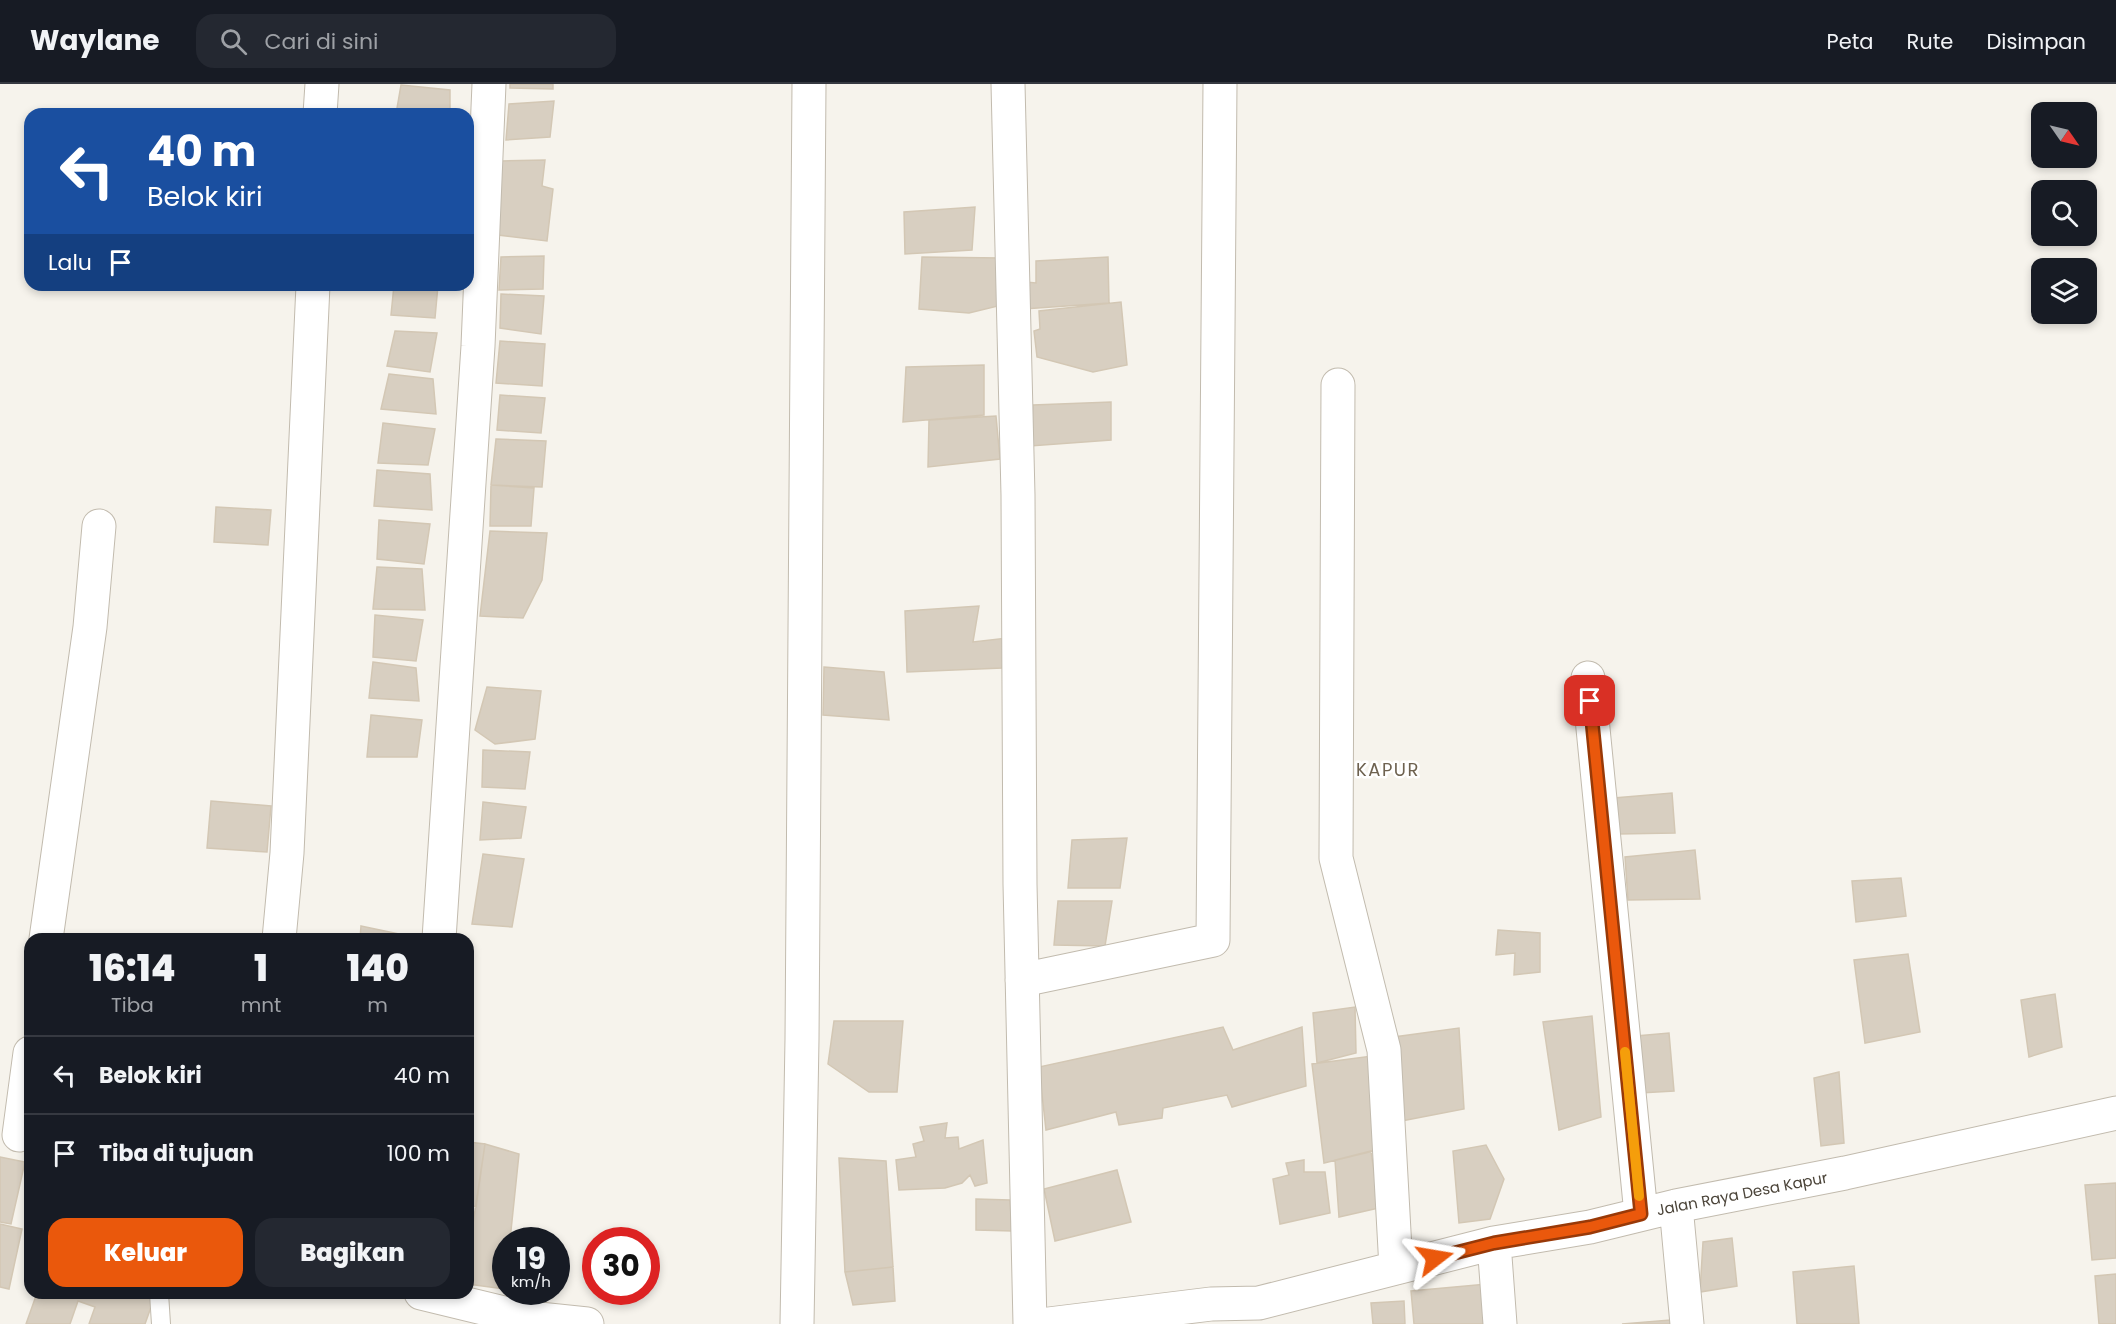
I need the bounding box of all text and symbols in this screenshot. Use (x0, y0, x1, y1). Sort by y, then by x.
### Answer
search box (196, 14, 616, 68)
text: Waylane (30, 21, 160, 60)
icon: search (217, 25, 250, 58)
text: Cari di sini (265, 26, 378, 57)
text: Peta (1826, 27, 1874, 56)
text: Rute (1907, 27, 1953, 56)
text: Disimpan (1986, 27, 2086, 56)
north arrow (2031, 102, 2097, 168)
map controls (2031, 102, 2097, 324)
text: 40 m (147, 122, 256, 181)
icon: left (48, 132, 126, 210)
text: Belok kiri (147, 178, 263, 215)
button: search (2031, 180, 2097, 246)
icon: arrive (104, 246, 137, 279)
text: Lalu (48, 247, 92, 278)
button: layers (2031, 258, 2097, 324)
pin (1564, 675, 1615, 726)
icon: arrive (1573, 684, 1606, 717)
district label: KAPUR (1356, 757, 1420, 782)
text: 16:14 (89, 943, 176, 994)
text: 1 (254, 943, 268, 994)
text: 140 (346, 943, 409, 994)
text: Tiba (111, 991, 154, 1019)
text: mnt (241, 991, 281, 1019)
text: m (367, 991, 388, 1019)
icon: left (48, 1059, 81, 1092)
text: Belok kiri (99, 1060, 202, 1091)
text: 40 m (394, 1060, 450, 1091)
icon: arrive (48, 1137, 81, 1170)
text: Tiba di tujuan (99, 1138, 254, 1169)
text: 100 m (387, 1138, 450, 1169)
street label: Jalan Raya Desa Kapur (1655, 1167, 1830, 1220)
button: Keluar (48, 1218, 243, 1287)
button: Bagikan (255, 1218, 450, 1287)
position arrow (1403, 1226, 1467, 1290)
speed limit sign: 30 (582, 1227, 660, 1305)
text: 19 (516, 1237, 546, 1280)
text: km/h (511, 1271, 551, 1292)

